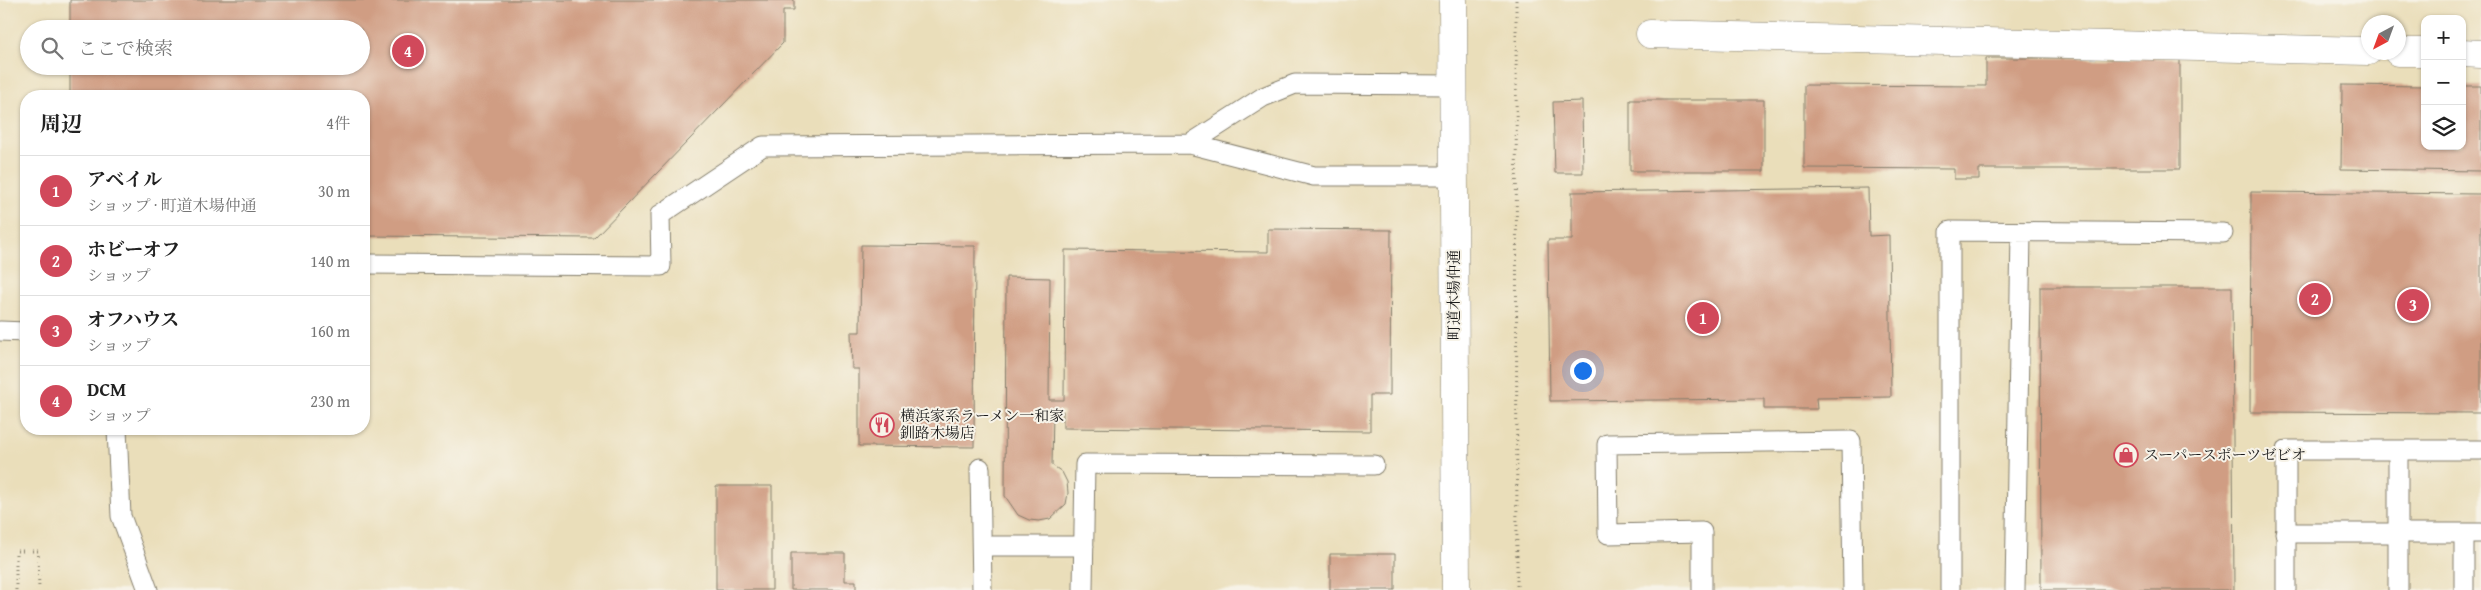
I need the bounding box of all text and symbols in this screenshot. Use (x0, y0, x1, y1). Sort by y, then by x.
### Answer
north arrow (2361, 15, 2406, 60)
map controls (2421, 15, 2466, 150)
button: + (2421, 15, 2466, 60)
search box (20, 20, 370, 75)
pin: 4 (392, 32, 424, 70)
icon: search (38, 34, 66, 62)
text: ここで検索 (78, 34, 173, 62)
button: − (2421, 60, 2466, 105)
button: layers (2421, 105, 2466, 150)
text: 周辺 (40, 108, 82, 139)
text: 4件 (326, 111, 350, 135)
text: アベイル (87, 165, 162, 193)
text: 1 (52, 179, 60, 203)
text: 30 m (318, 179, 350, 203)
text: ショップ · 町道木場仲通 (87, 193, 256, 217)
text: ホビーオフ (87, 235, 180, 263)
text: 2 (52, 249, 60, 273)
text: 140 m (310, 249, 350, 273)
street label: 町道木場仲通 (1443, 250, 1464, 340)
text: ショップ (87, 263, 151, 287)
pin: 2 (2299, 280, 2331, 318)
pin: 3 (2397, 286, 2429, 324)
pin: 1 (1687, 299, 1719, 337)
text: オフハウス (87, 305, 179, 333)
text: 3 (52, 319, 60, 343)
text: 160 m (310, 319, 350, 343)
text: ショップ (87, 333, 151, 357)
your location (1570, 358, 1596, 384)
text: DCM (87, 375, 126, 403)
text: 4 (52, 389, 60, 413)
text: 230 m (310, 389, 350, 413)
text: ショップ (87, 403, 151, 427)
place label: 横浜家系ラーメン一和家 釧路木場店 (900, 405, 1064, 443)
restaurant icon: 横浜家系ラーメン一和家 釧路木場店 (869, 412, 895, 438)
shop icon: スーパースポーツゼビオ (2113, 442, 2139, 468)
place label: スーパースポーツゼビオ (2144, 444, 2306, 465)

